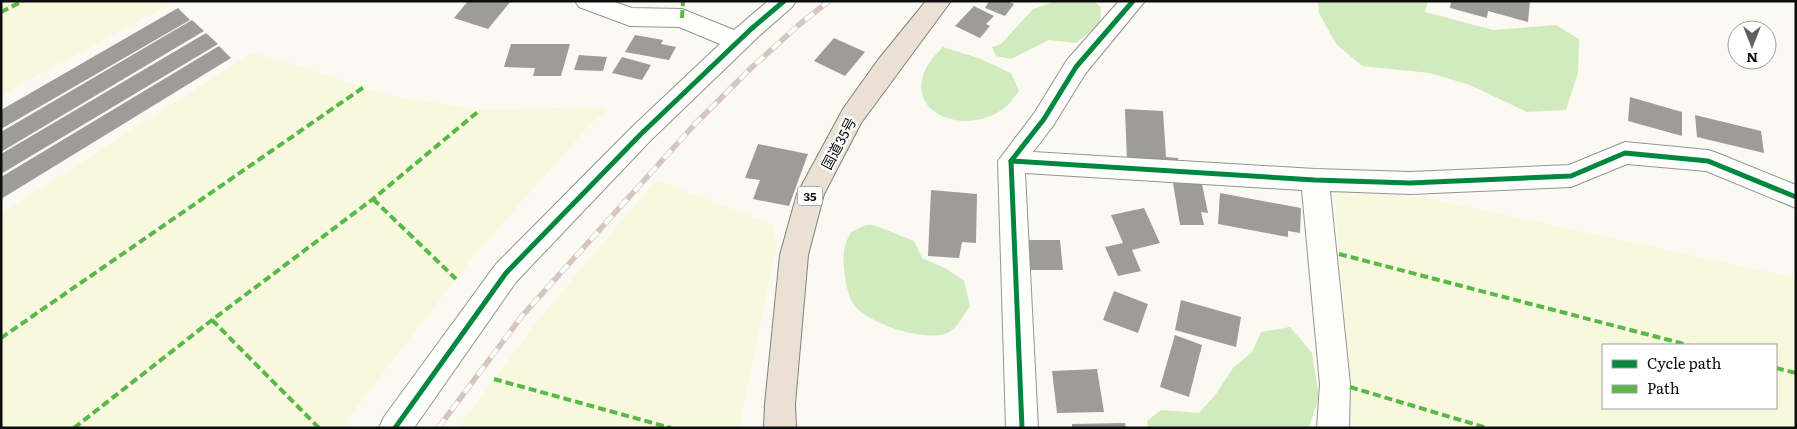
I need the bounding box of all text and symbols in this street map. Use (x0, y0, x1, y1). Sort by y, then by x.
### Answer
north arrow (1727, 20, 1777, 70)
text: N (1746, 49, 1758, 69)
street label: 国道35号 (816, 113, 860, 173)
road number: 35 (798, 187, 822, 206)
legend (1602, 344, 1777, 409)
text: Cycle path (1647, 351, 1722, 374)
text: Path (1647, 376, 1680, 399)

